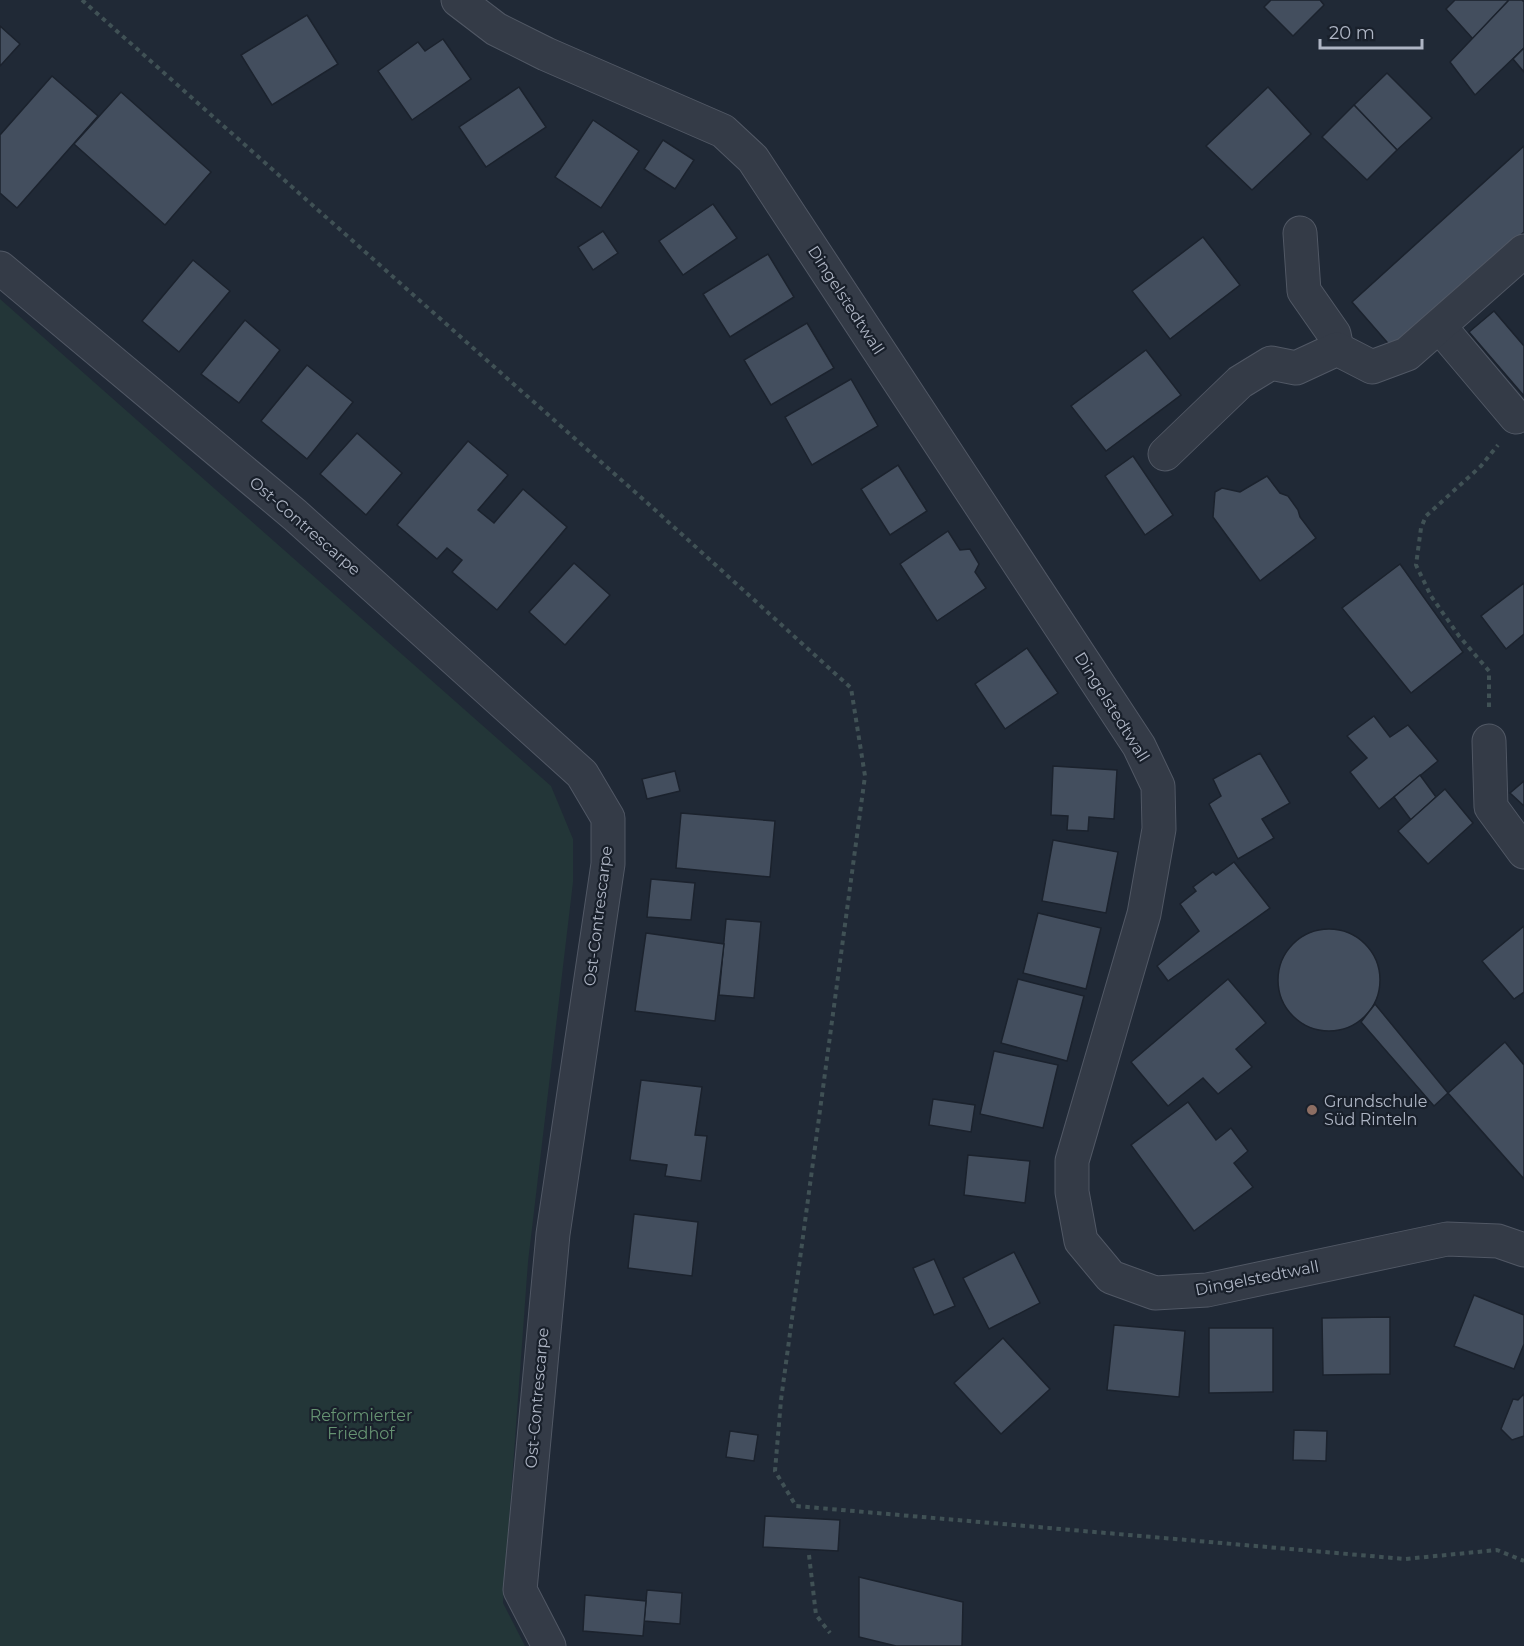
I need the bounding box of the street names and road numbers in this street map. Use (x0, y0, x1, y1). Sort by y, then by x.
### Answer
street label: Dingelstedtwall (804, 242, 888, 358)
street label: Ost-Contrescarpe (246, 473, 364, 579)
street label: Dingelstedtwall (1071, 649, 1153, 765)
street label: Ost-Contrescarpe (580, 845, 616, 987)
street label: Dingelstedtwall (1193, 1257, 1321, 1299)
street label: Ost-Contrescarpe (521, 1327, 553, 1469)

